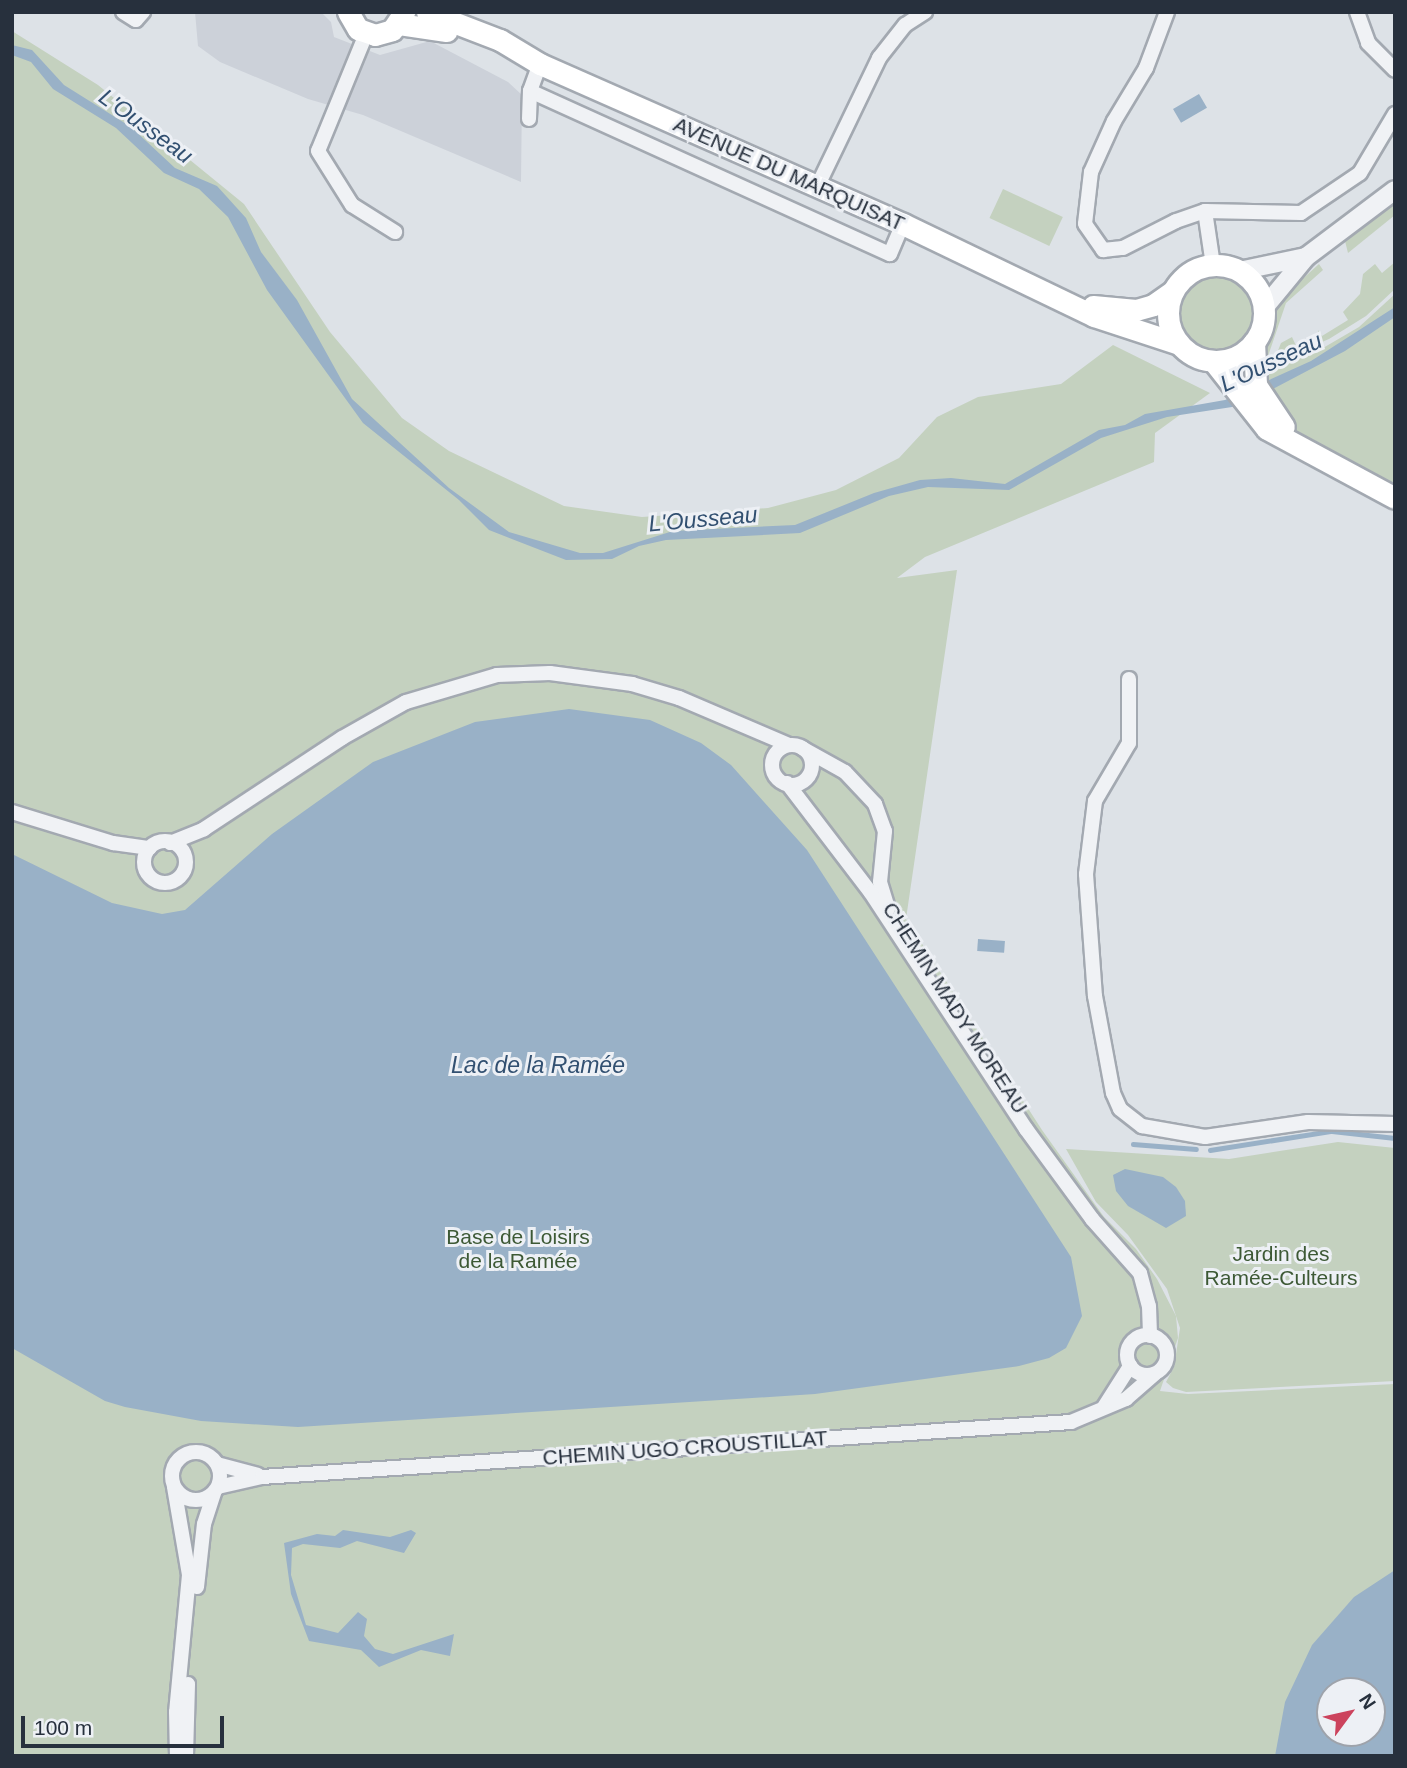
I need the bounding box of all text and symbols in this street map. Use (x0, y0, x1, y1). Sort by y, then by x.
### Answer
water label: L'Ousseau (94, 83, 198, 169)
street label: AVENUE DU MARQUISAT (670, 112, 908, 236)
water label: L'Ousseau (1216, 326, 1326, 398)
water label: L'Ousseau (647, 500, 759, 538)
street label: CHEMIN MADY MOREAU (877, 897, 1033, 1119)
water label: Lac de la Ramée (451, 1051, 625, 1079)
park label: Base de Loisirs de la Ramée (446, 1224, 590, 1274)
park label: Jardin des Ramée-Culteurs (1205, 1241, 1357, 1291)
street label: CHEMIN UGO CROUSTILLAT (542, 1425, 828, 1471)
north arrow (1316, 1677, 1386, 1747)
text: N (1355, 1690, 1380, 1713)
scale bar (24, 1702, 228, 1746)
text: 100 m (34, 1716, 92, 1739)

